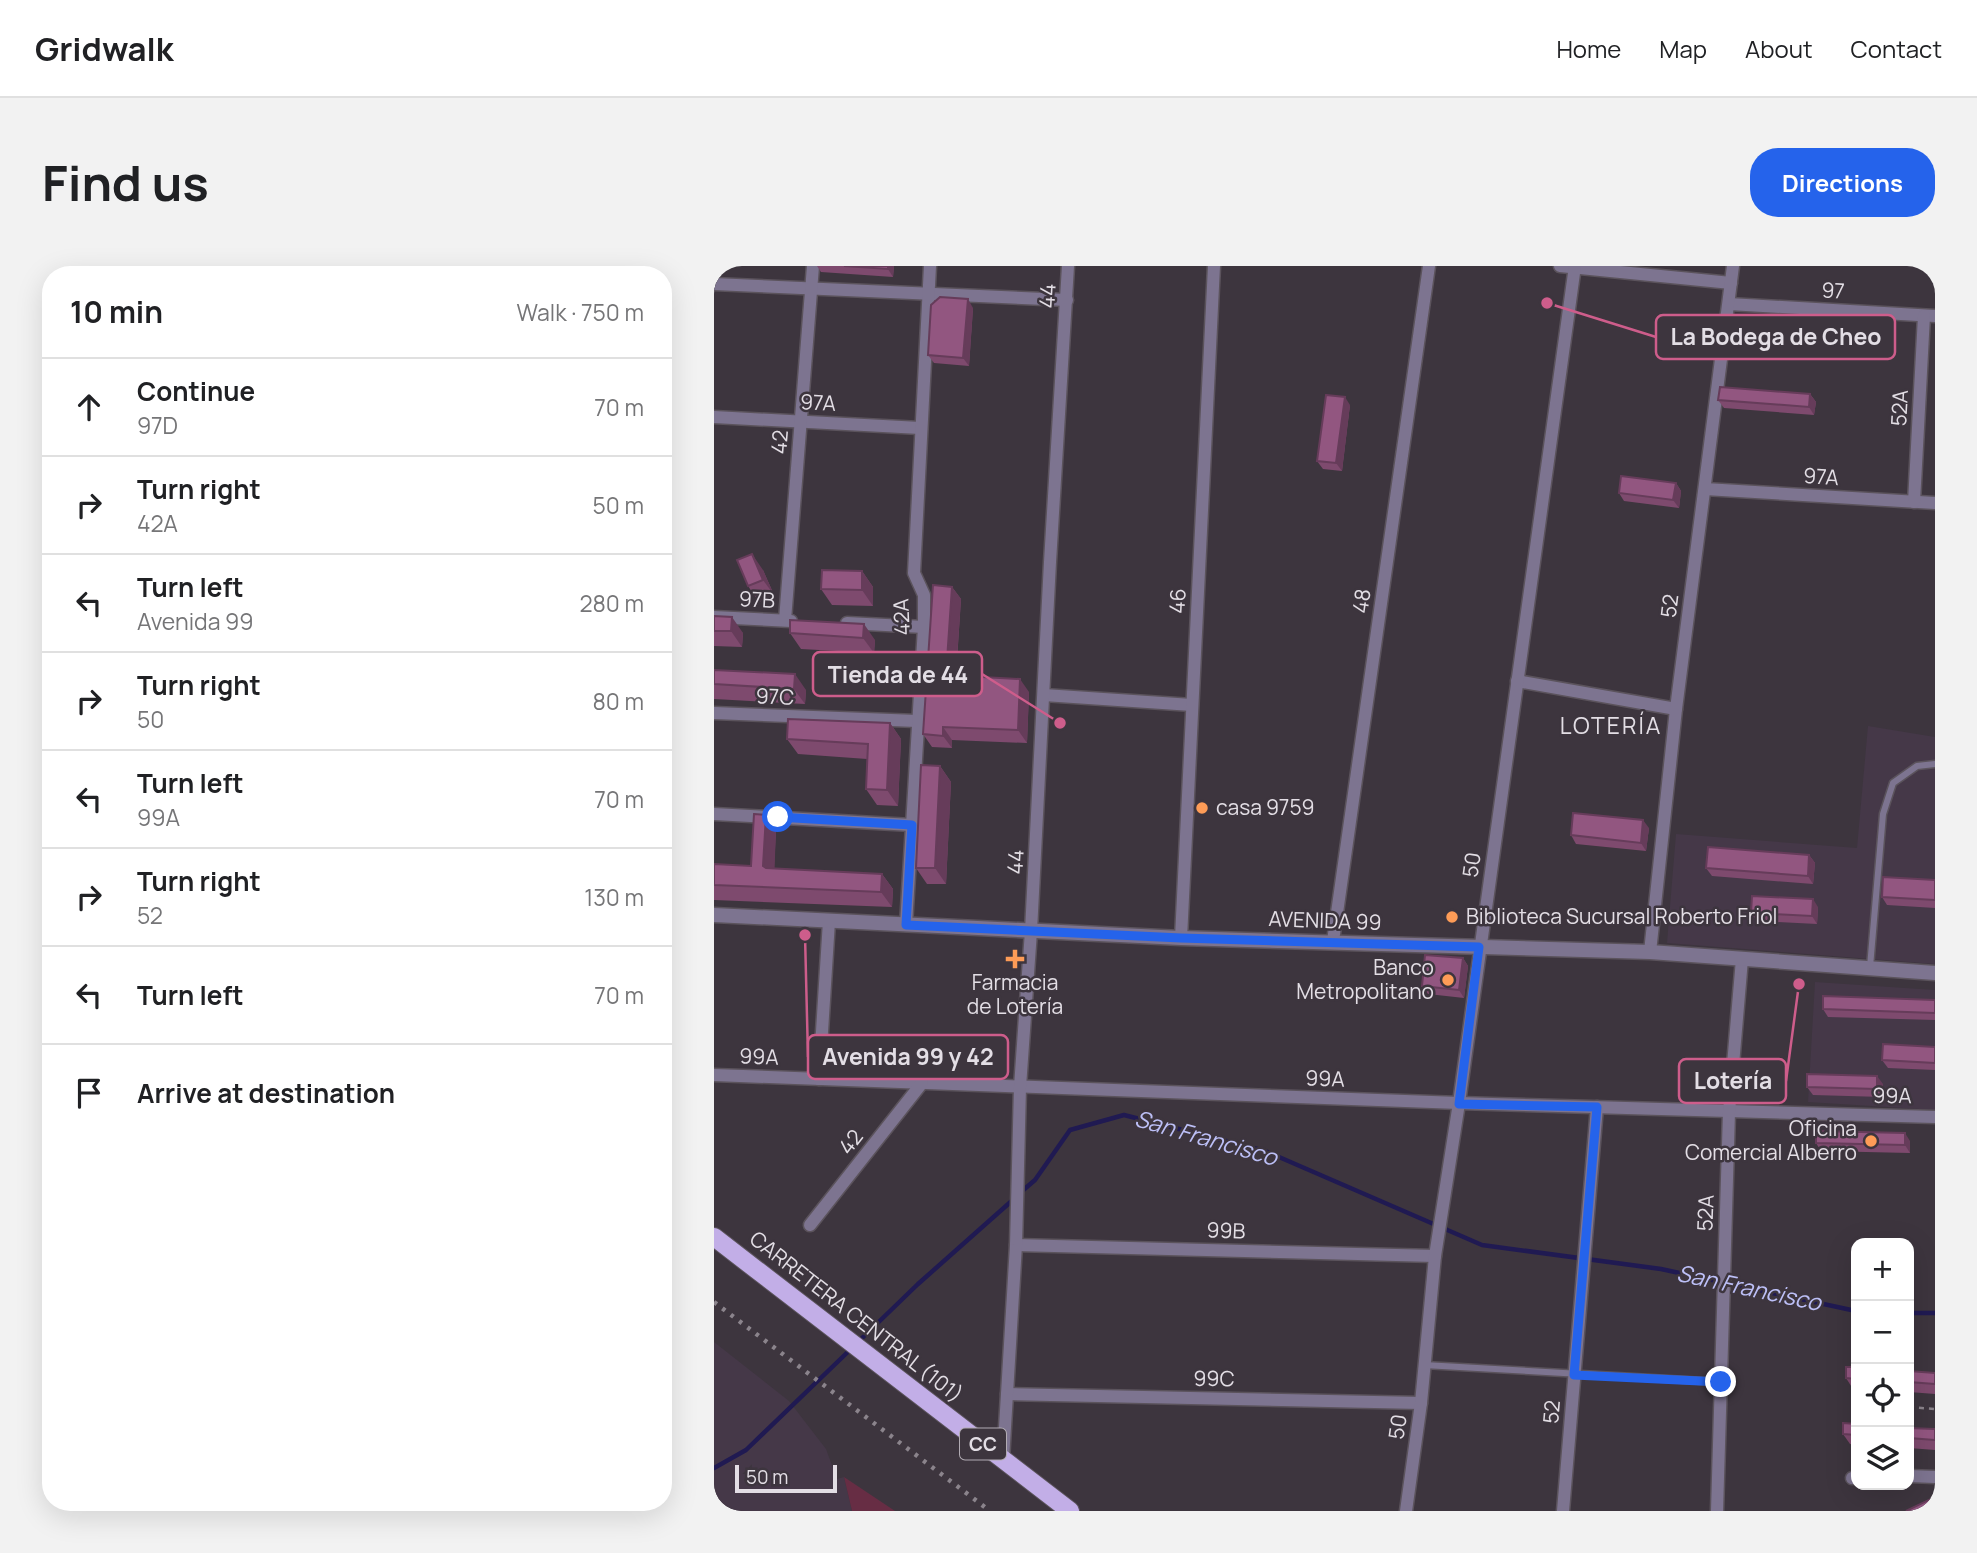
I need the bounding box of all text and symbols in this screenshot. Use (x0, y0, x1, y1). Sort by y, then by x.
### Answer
text: Gridwalk (35, 26, 173, 71)
text: Home (1556, 32, 1621, 65)
text: Map (1659, 32, 1707, 65)
text: About (1745, 32, 1813, 65)
text: Contact (1851, 32, 1942, 65)
button: Directions (1750, 148, 1935, 217)
text: Find us (42, 149, 209, 216)
street label: 97 (1820, 275, 1846, 305)
street label: 44 (1032, 283, 1062, 309)
text: 10 min (70, 291, 163, 332)
text: Walk · 750 m (517, 296, 644, 328)
callout: La Bodega de Cheo (1656, 315, 1895, 359)
text: La Bodega de Cheo (1671, 320, 1881, 352)
text: Continue (137, 373, 255, 409)
street label: 97A (799, 387, 837, 417)
icon: ahead (70, 388, 108, 426)
street label: 52A (1884, 389, 1914, 427)
text: 70 m (594, 391, 644, 423)
text: 97D (137, 409, 178, 441)
street label: 42 (764, 429, 794, 455)
street label: 97A (1802, 461, 1840, 491)
text: Turn right (137, 471, 261, 507)
icon: right (70, 486, 108, 524)
text: 50 m (593, 489, 644, 521)
text: 42A (137, 507, 178, 539)
text: Turn left (137, 569, 244, 605)
icon: left (70, 584, 108, 622)
street label: 97B (738, 584, 776, 614)
text: 280 m (579, 587, 644, 619)
street label: 48 (1345, 587, 1377, 615)
street label: 46 (1162, 588, 1192, 614)
street label: 52 (1654, 593, 1684, 619)
street label: 42A (886, 598, 916, 636)
text: Avenida 99 (137, 605, 254, 637)
callout: Tienda de 44 (813, 652, 982, 696)
text: Tienda de 44 (828, 658, 968, 690)
text: Turn right (137, 667, 261, 703)
street label: 97C (755, 681, 795, 711)
icon: right (70, 682, 108, 720)
text: 80 m (593, 685, 644, 717)
text: 50 (137, 703, 164, 735)
district label: LOTERÍA (1560, 709, 1662, 741)
text: Turn left (137, 765, 244, 801)
icon: left (70, 780, 108, 818)
text: 70 m (594, 783, 644, 815)
place label: casa 9759 (1216, 793, 1315, 821)
marker: casa 9759 (1194, 800, 1210, 816)
text: 99A (137, 801, 180, 833)
route start (762, 801, 793, 832)
street label: 44 (1000, 849, 1030, 875)
street label: 50 (1455, 851, 1487, 879)
text: Turn right (137, 863, 261, 899)
icon: right (70, 878, 108, 916)
text: 130 m (584, 881, 644, 913)
text: 52 (137, 899, 163, 931)
place label: Biblioteca Sucursal Roberto Friol (1466, 902, 1778, 930)
street label: AVENIDA 99 (1268, 904, 1382, 936)
marker: Biblioteca Sucursal Roberto Friol (1444, 909, 1460, 925)
marker: Farmacia de Lotería (1007, 951, 1023, 967)
place label: Banco Metropolitano (1296, 953, 1434, 1005)
place label: Farmacia de Lotería (967, 968, 1063, 1020)
marker: Banco Metropolitano (1440, 972, 1456, 988)
icon: left (70, 976, 108, 1014)
text: Turn left (137, 977, 244, 1013)
text: 70 m (594, 979, 644, 1011)
callout: Avenida 99 y 42 (808, 1035, 1008, 1079)
text: Avenida 99 y 42 (822, 1040, 994, 1072)
street label: 99A (739, 1041, 779, 1071)
callout: Lotería (1679, 1059, 1786, 1103)
street label: 99A (1305, 1063, 1345, 1093)
text: Lotería (1694, 1064, 1772, 1096)
icon: arrive (70, 1074, 108, 1112)
text: Arrive at destination (137, 1075, 395, 1111)
street label: 99A (1872, 1081, 1912, 1109)
water label: San Francisco (1131, 1101, 1283, 1173)
place label: Oficina Comercial Alberro (1685, 1114, 1857, 1166)
street label: 42 (832, 1123, 869, 1160)
marker: Oficina Comercial Alberro (1863, 1133, 1879, 1149)
street label: 52A (1690, 1194, 1720, 1232)
street label: 99B (1206, 1215, 1246, 1245)
street label: CARRETERA CENTRAL (101) (744, 1224, 969, 1408)
map controls (1851, 1238, 1914, 1490)
button: + (1851, 1238, 1914, 1301)
water label: San Francisco (1674, 1256, 1826, 1318)
button: − (1851, 1301, 1914, 1364)
street label: 99C (1193, 1364, 1235, 1392)
button: locate (1851, 1364, 1914, 1427)
route end (1705, 1366, 1736, 1397)
street label: 52 (1536, 1399, 1566, 1425)
street label: 50 (1381, 1413, 1413, 1441)
button: layers (1851, 1427, 1914, 1490)
road number: CC (960, 1428, 1006, 1460)
scale bar (735, 1462, 836, 1494)
text: 50 m (746, 1464, 788, 1490)

